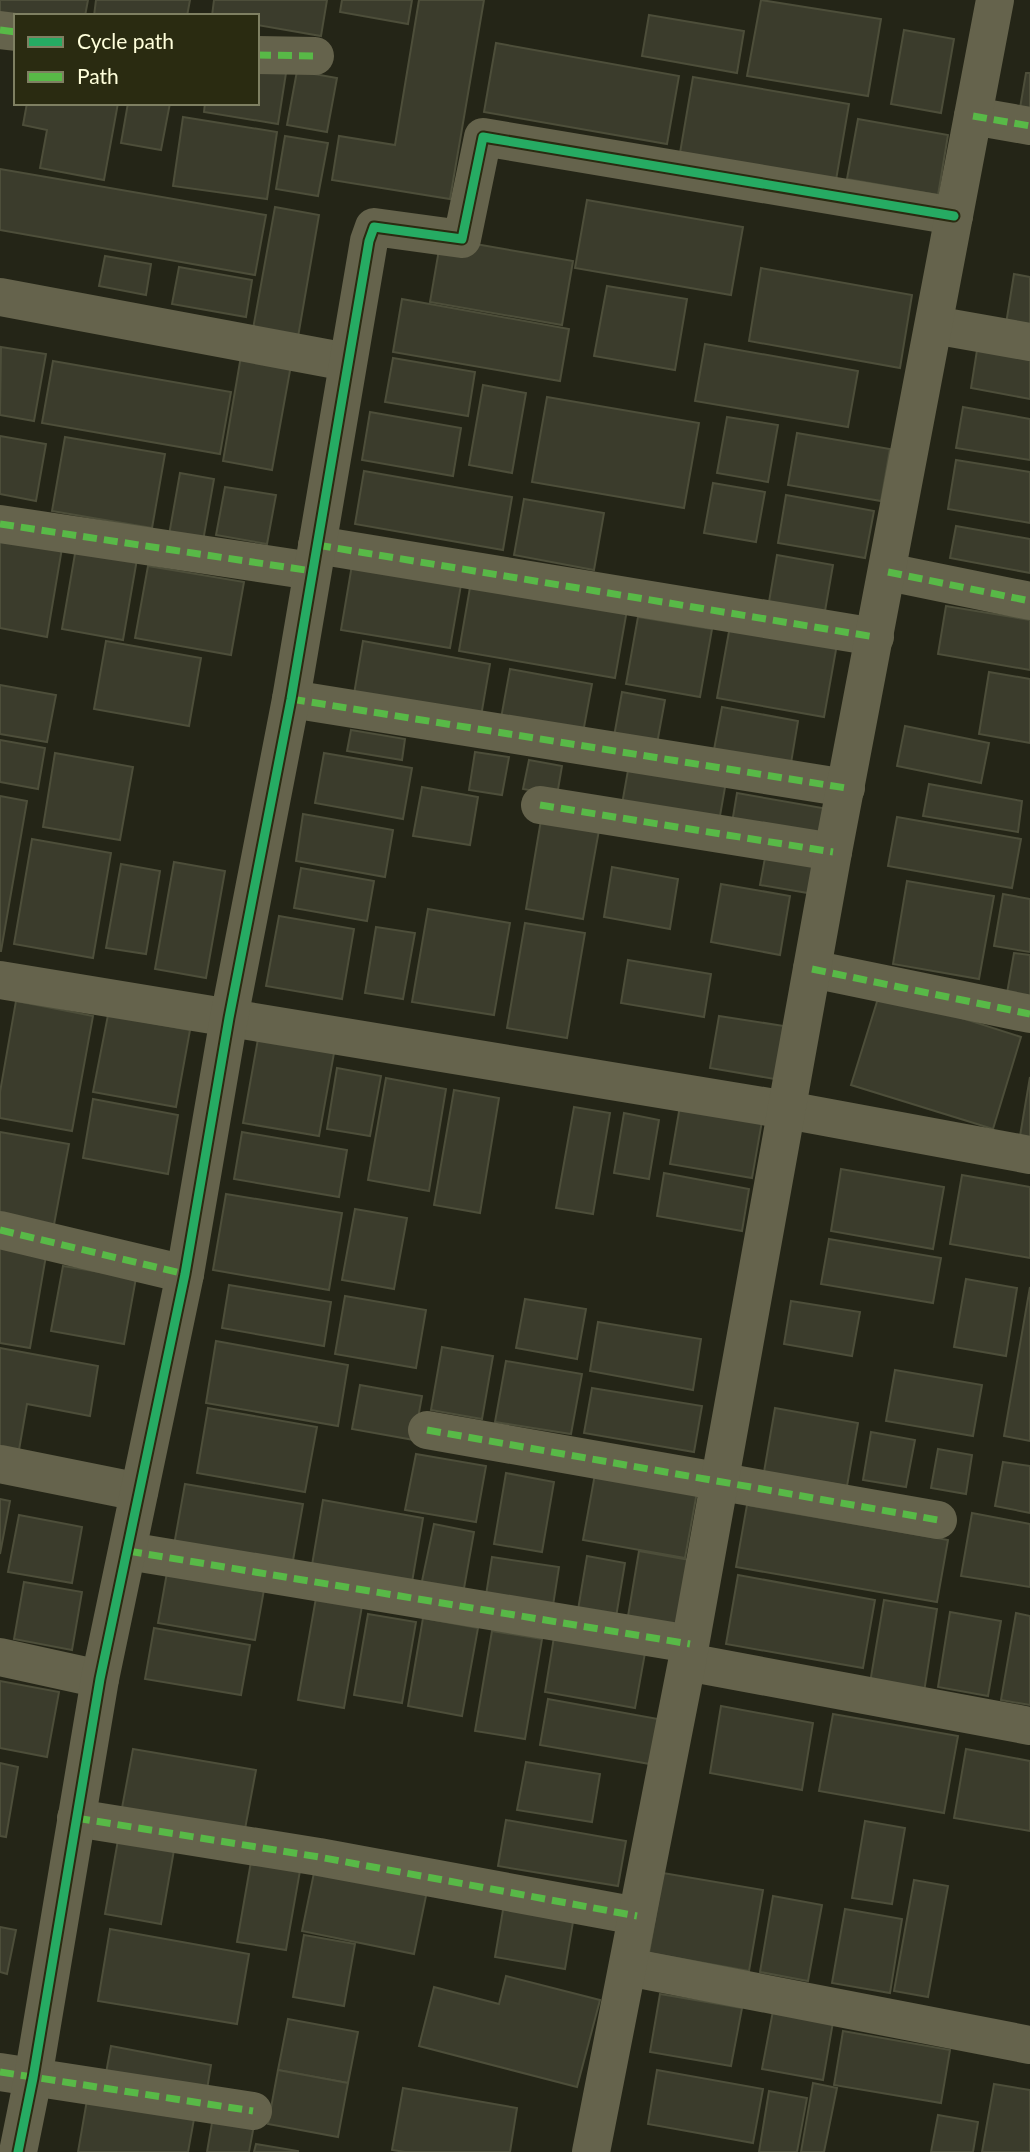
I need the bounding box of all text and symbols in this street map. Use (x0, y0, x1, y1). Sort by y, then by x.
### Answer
legend (14, 14, 259, 105)
text: Cycle path (77, 28, 174, 53)
text: Path (77, 63, 119, 88)

